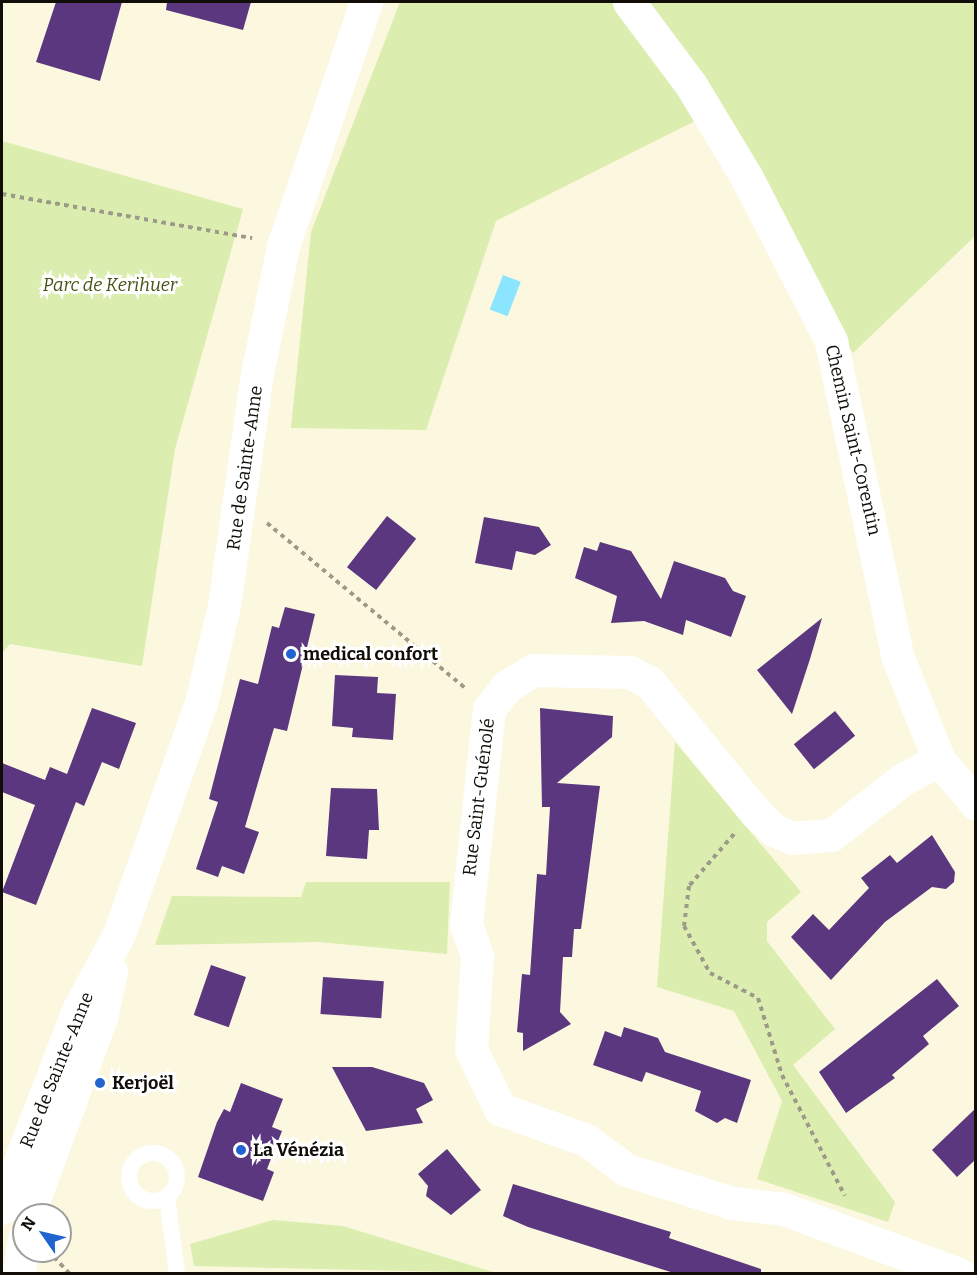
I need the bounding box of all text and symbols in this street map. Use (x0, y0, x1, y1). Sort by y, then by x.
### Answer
park label: Parc de Kerihuer (43, 274, 177, 296)
street label: Chemin Saint-Corentin (821, 343, 885, 537)
street label: Rue de Sainte-Anne (223, 384, 267, 552)
place label: medical confort (303, 643, 438, 665)
marker: medical confort (284, 647, 298, 661)
street label: Rue Saint-Guénolé (459, 717, 499, 877)
street label: Rue de Sainte-Anne (16, 989, 98, 1151)
place label: Kerjoël (112, 1072, 174, 1094)
marker: Kerjoël (93, 1076, 107, 1090)
place label: La Vénézia (253, 1139, 344, 1161)
marker: La Vénézia (234, 1143, 248, 1157)
north arrow (12, 1203, 72, 1263)
text: N (17, 1213, 40, 1234)

